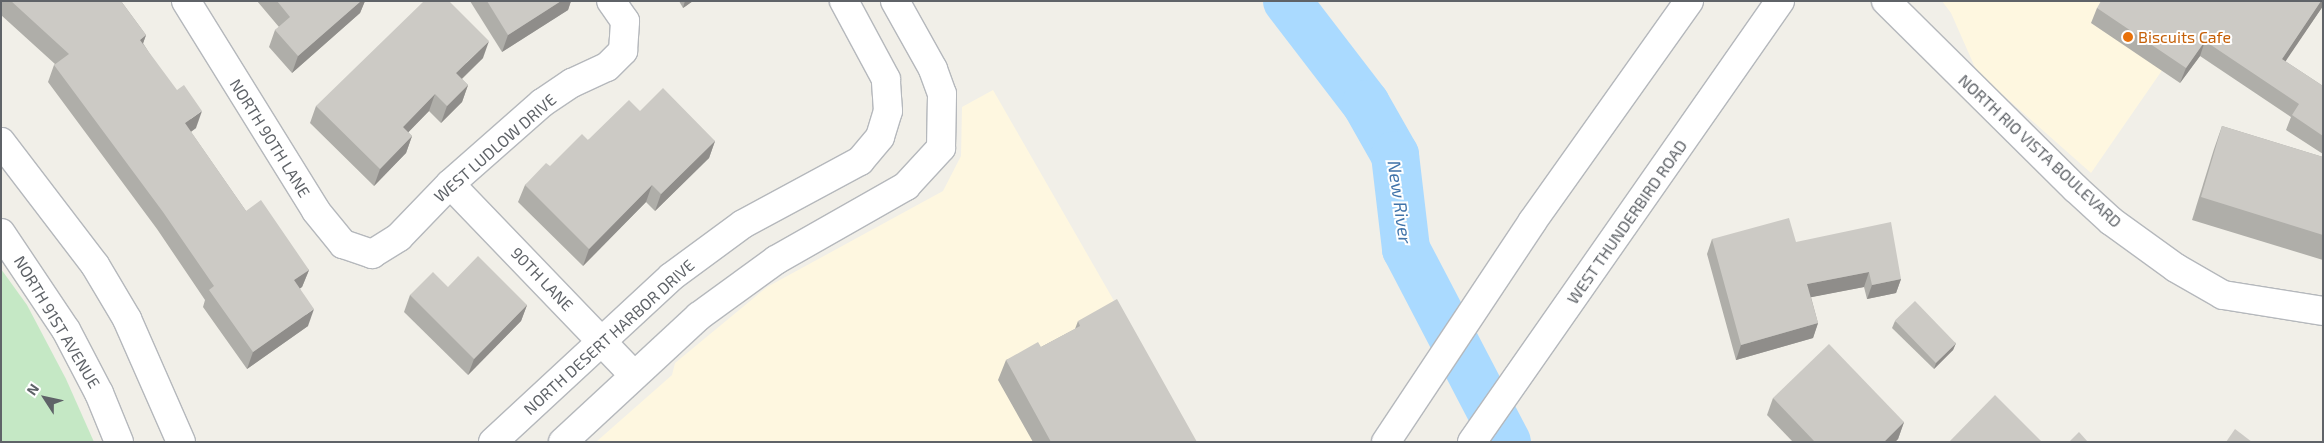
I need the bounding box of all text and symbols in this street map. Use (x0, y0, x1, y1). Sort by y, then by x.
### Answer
place label: Biscuits Cafe (2138, 27, 2231, 47)
marker: Biscuits Cafe (2122, 31, 2134, 43)
street label: NORTH RIO VISTA BOULEVARD (1954, 70, 2126, 232)
street label: NORTH 90TH LANE (226, 75, 314, 201)
street label: WEST LUDLOW DRIVE (430, 90, 560, 206)
street label: WEST THUNDERBIRD ROAD (1563, 136, 1691, 308)
water label: New River (1383, 159, 1417, 245)
street label: 90TH LANE (507, 243, 577, 315)
street label: NORTH 91ST AVENUE (10, 252, 104, 392)
street label: NORTH DESERT HARBOR DRIVE (520, 255, 698, 419)
north arrow (20, 373, 70, 423)

